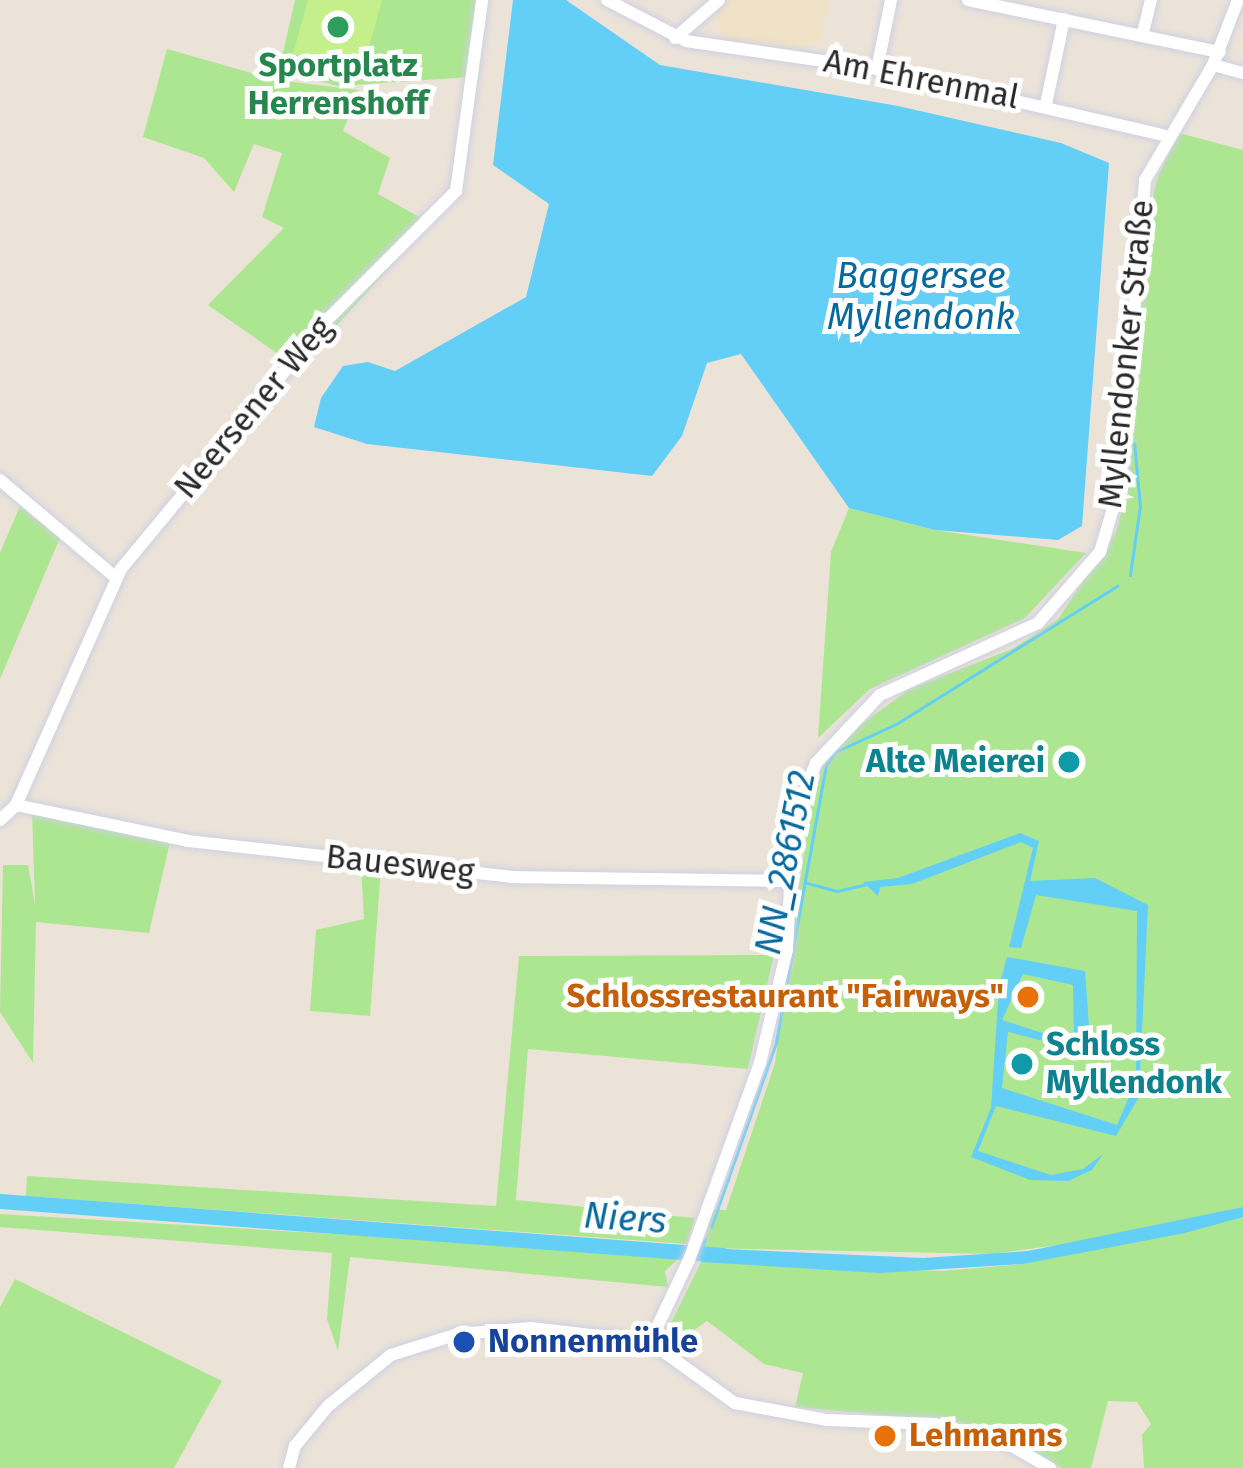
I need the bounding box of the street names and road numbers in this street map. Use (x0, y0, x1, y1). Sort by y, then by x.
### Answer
street label: Am Ehrenmal (820, 42, 1022, 118)
street label: Myllendonker Straße (1091, 198, 1163, 510)
street label: Neersener Weg (167, 309, 341, 507)
street label: Bauesweg (324, 838, 476, 892)

